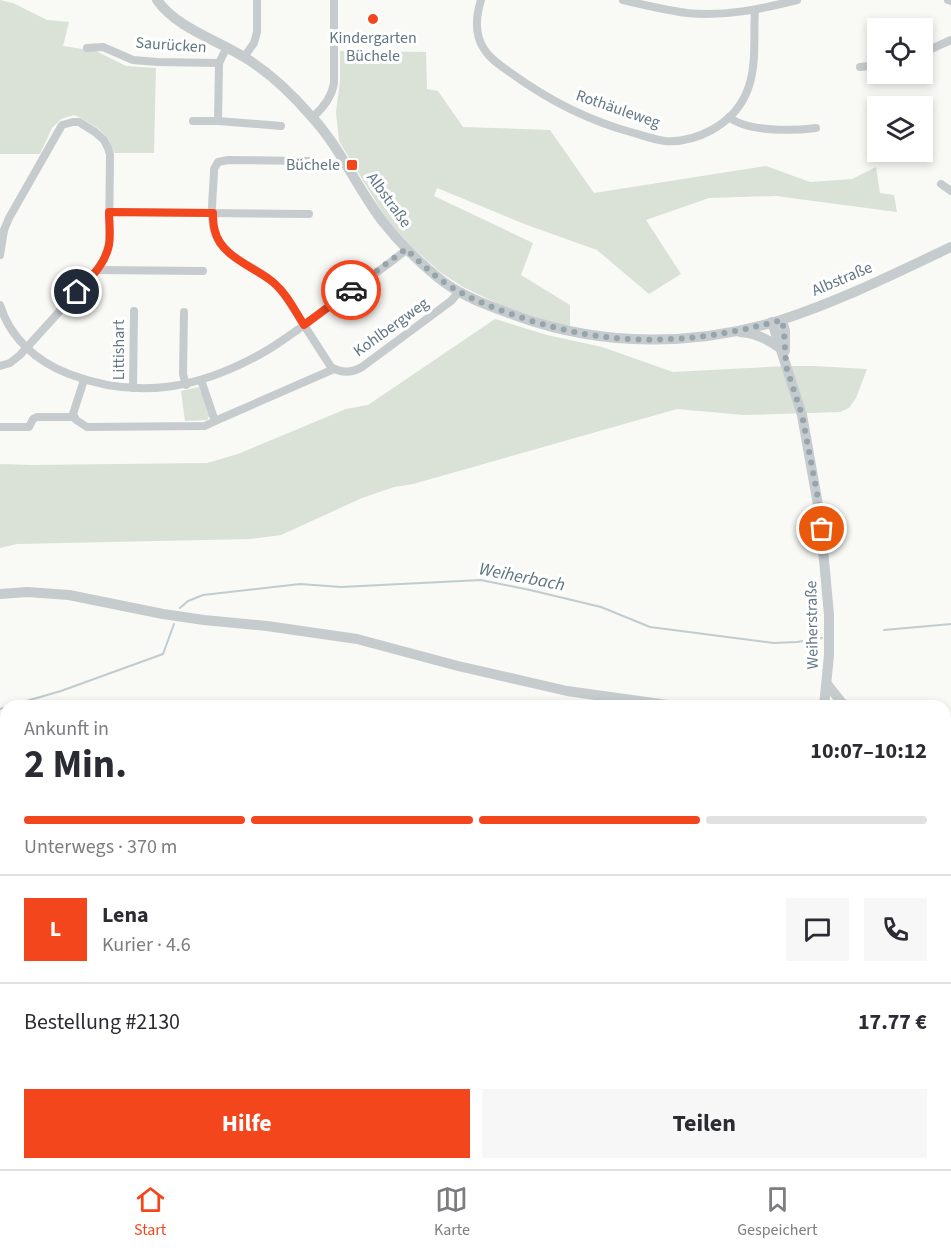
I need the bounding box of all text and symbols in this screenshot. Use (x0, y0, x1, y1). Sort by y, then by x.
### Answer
marker: Kindergarten Büchele (366, 12, 380, 26)
map controls (867, 18, 933, 162)
button: locate (867, 18, 933, 84)
place label: Kindergarten Büchele (329, 27, 417, 67)
street label: Saurücken (135, 32, 207, 58)
street label: Rothäuleweg (573, 84, 663, 134)
button: layers (867, 96, 933, 162)
place label: Büchele (286, 154, 340, 176)
marker: Büchele (345, 158, 359, 172)
street label: Albstraße (361, 168, 417, 232)
street label: Albstraße (808, 256, 876, 302)
courier (321, 260, 381, 320)
pin (51, 266, 102, 317)
icon: car (335, 274, 368, 307)
icon: home (60, 275, 93, 308)
street label: Kohlbergweg (349, 292, 433, 362)
street label: Littishart (108, 319, 130, 380)
pin (796, 503, 847, 554)
icon: bag (805, 512, 838, 545)
water label: Weiherbach (477, 556, 567, 598)
street label: Weiherstraße (800, 580, 824, 670)
text: Ankunft in (24, 715, 109, 743)
text: 10:07–10:12 (810, 735, 927, 767)
text: 2 Min. (24, 737, 127, 793)
text: Unterwegs · 370 m (24, 833, 177, 861)
button: chat (786, 898, 849, 961)
button: phone (864, 898, 927, 961)
text: Lena (102, 899, 149, 931)
text: L (50, 913, 61, 945)
text: Kurier · 4.6 (102, 931, 191, 959)
text: Bestellung #2130 (24, 1006, 180, 1038)
text: 17.77 € (858, 1006, 927, 1038)
button: Hilfe (24, 1089, 470, 1158)
button: Teilen (482, 1089, 927, 1158)
tab: Start (134, 1183, 167, 1241)
tab: Karte (434, 1183, 470, 1241)
tab: Gespeichert (737, 1183, 817, 1241)

